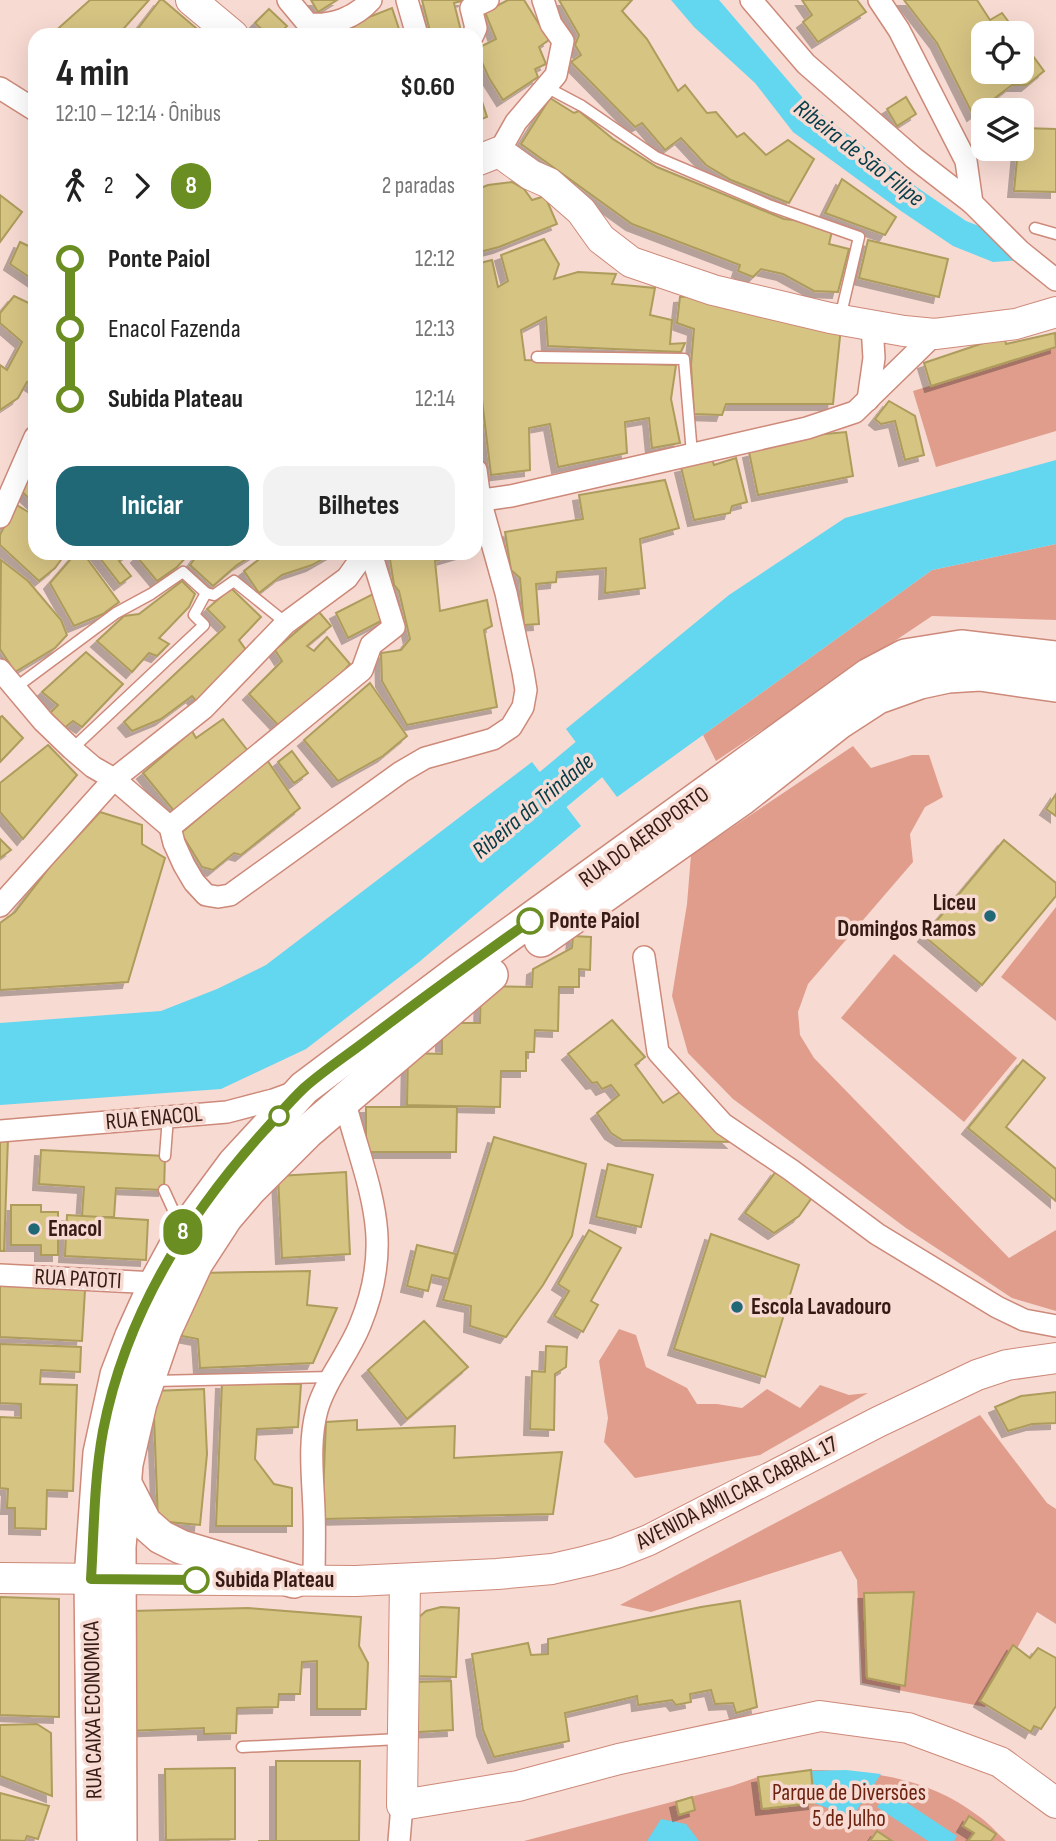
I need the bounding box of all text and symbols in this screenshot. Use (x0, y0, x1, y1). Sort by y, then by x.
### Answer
map controls (971, 21, 1034, 161)
button: locate (971, 21, 1034, 84)
text: 4 min (56, 51, 129, 96)
text: $0.60 (400, 72, 455, 103)
water label: Ribeira de São Filipe (788, 93, 930, 213)
button: layers (971, 98, 1034, 161)
text: 12:10 – 12:14 · Ônibus (56, 100, 221, 128)
icon: walk (56, 167, 94, 205)
icon: forward (123, 167, 161, 205)
text: 8 (185, 171, 197, 200)
text: 2 (104, 172, 113, 200)
text: 2 paradas (382, 172, 455, 200)
text: Ponte Paiol (108, 244, 210, 275)
text: 12:12 (415, 245, 455, 273)
text: Enacol Fazenda (108, 314, 241, 345)
text: 12:13 (415, 315, 455, 343)
text: Subida Plateau (108, 384, 243, 415)
text: 12:14 (415, 385, 455, 413)
button: Iniciar (56, 466, 249, 546)
button: Bilhetes (263, 466, 455, 546)
water label: Ribeira da Trindade (466, 747, 600, 865)
street label: RUA DO AEROPORTO (573, 780, 715, 894)
place label: Liceu Domingos Ramos (837, 889, 976, 943)
place label: Ponte Paiol (549, 907, 640, 935)
marker: Ponte Paiol (517, 908, 543, 934)
marker: Liceu Domingos Ramos (982, 908, 998, 924)
street label: RUA ENACOL (104, 1100, 204, 1136)
unlabelled marker (269, 1106, 289, 1126)
line badge: 8 (160, 1209, 206, 1255)
place label: Enacol (48, 1215, 102, 1243)
text: 8 (177, 1217, 189, 1246)
marker: Enacol (26, 1221, 42, 1237)
street label: RUA PATOTI (34, 1263, 122, 1295)
place label: Escola Lavadouro (751, 1293, 891, 1321)
marker: Escola Lavadouro (729, 1299, 745, 1315)
street label: AVENIDA AMILCAR CABRAL 17 (631, 1430, 842, 1556)
place label: Subida Plateau (215, 1566, 334, 1594)
marker: Subida Plateau (183, 1567, 209, 1593)
street label: RUA CAIXA ECONOMICA (77, 1621, 109, 1799)
park label: Parque de Diversões 5 de Julho (772, 1779, 926, 1833)

